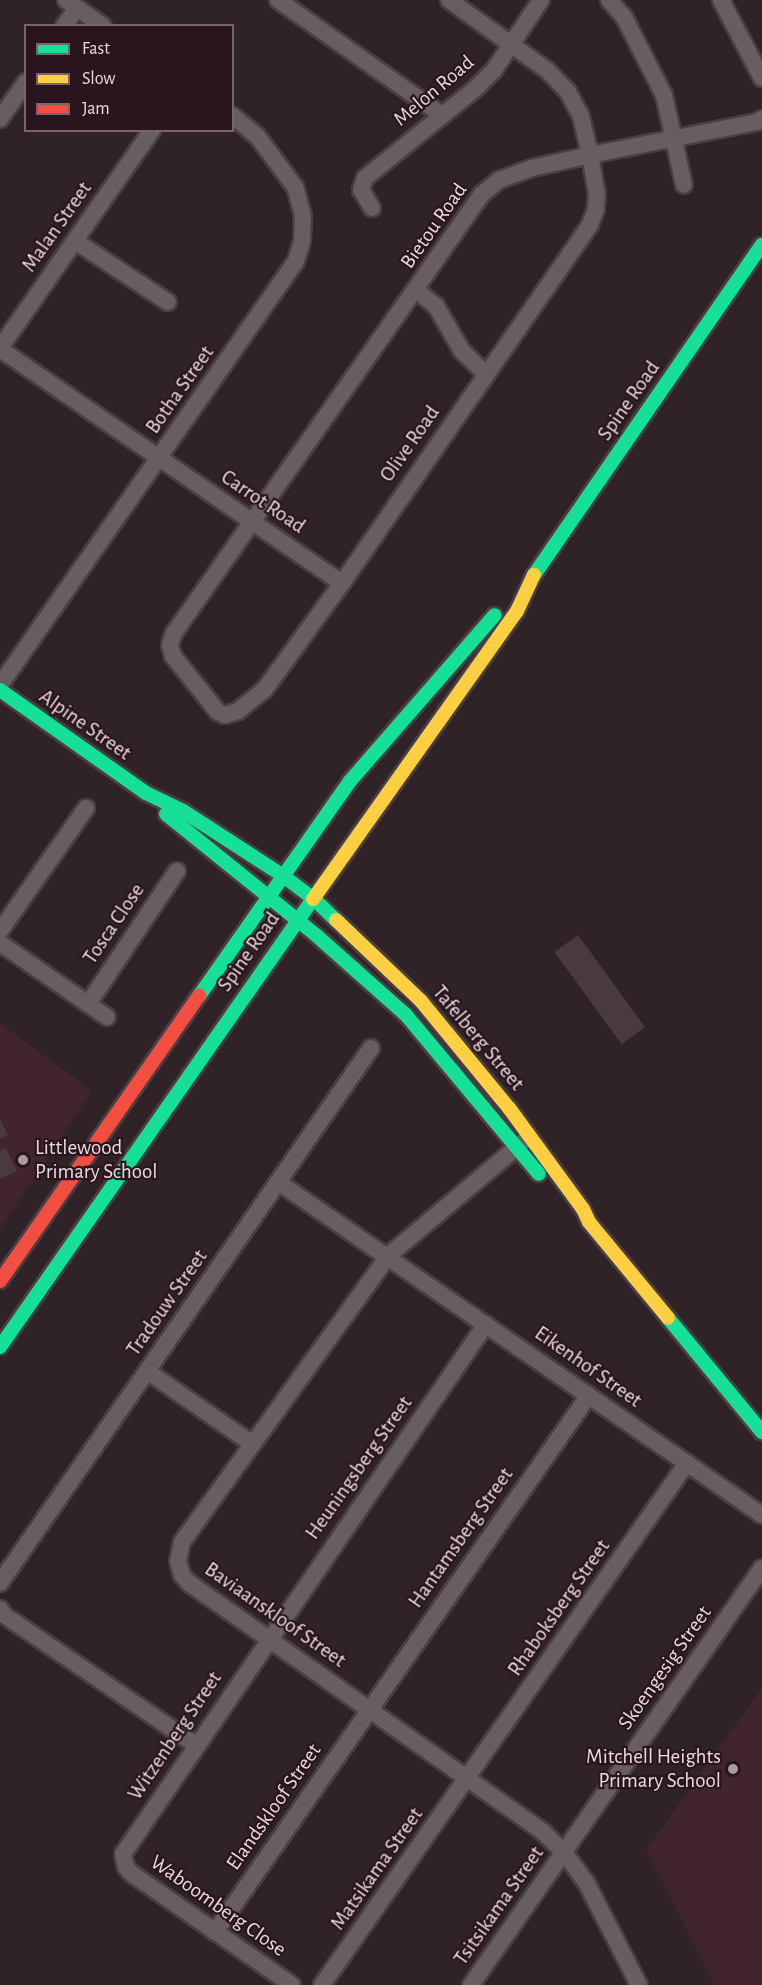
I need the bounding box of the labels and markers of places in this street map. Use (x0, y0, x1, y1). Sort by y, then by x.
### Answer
place label: Littlewood Primary School (35, 1135, 158, 1185)
marker: Littlewood Primary School (16, 1153, 30, 1167)
place label: Mitchell Heights Primary School (586, 1744, 721, 1794)
marker: Mitchell Heights Primary School (726, 1762, 740, 1776)

